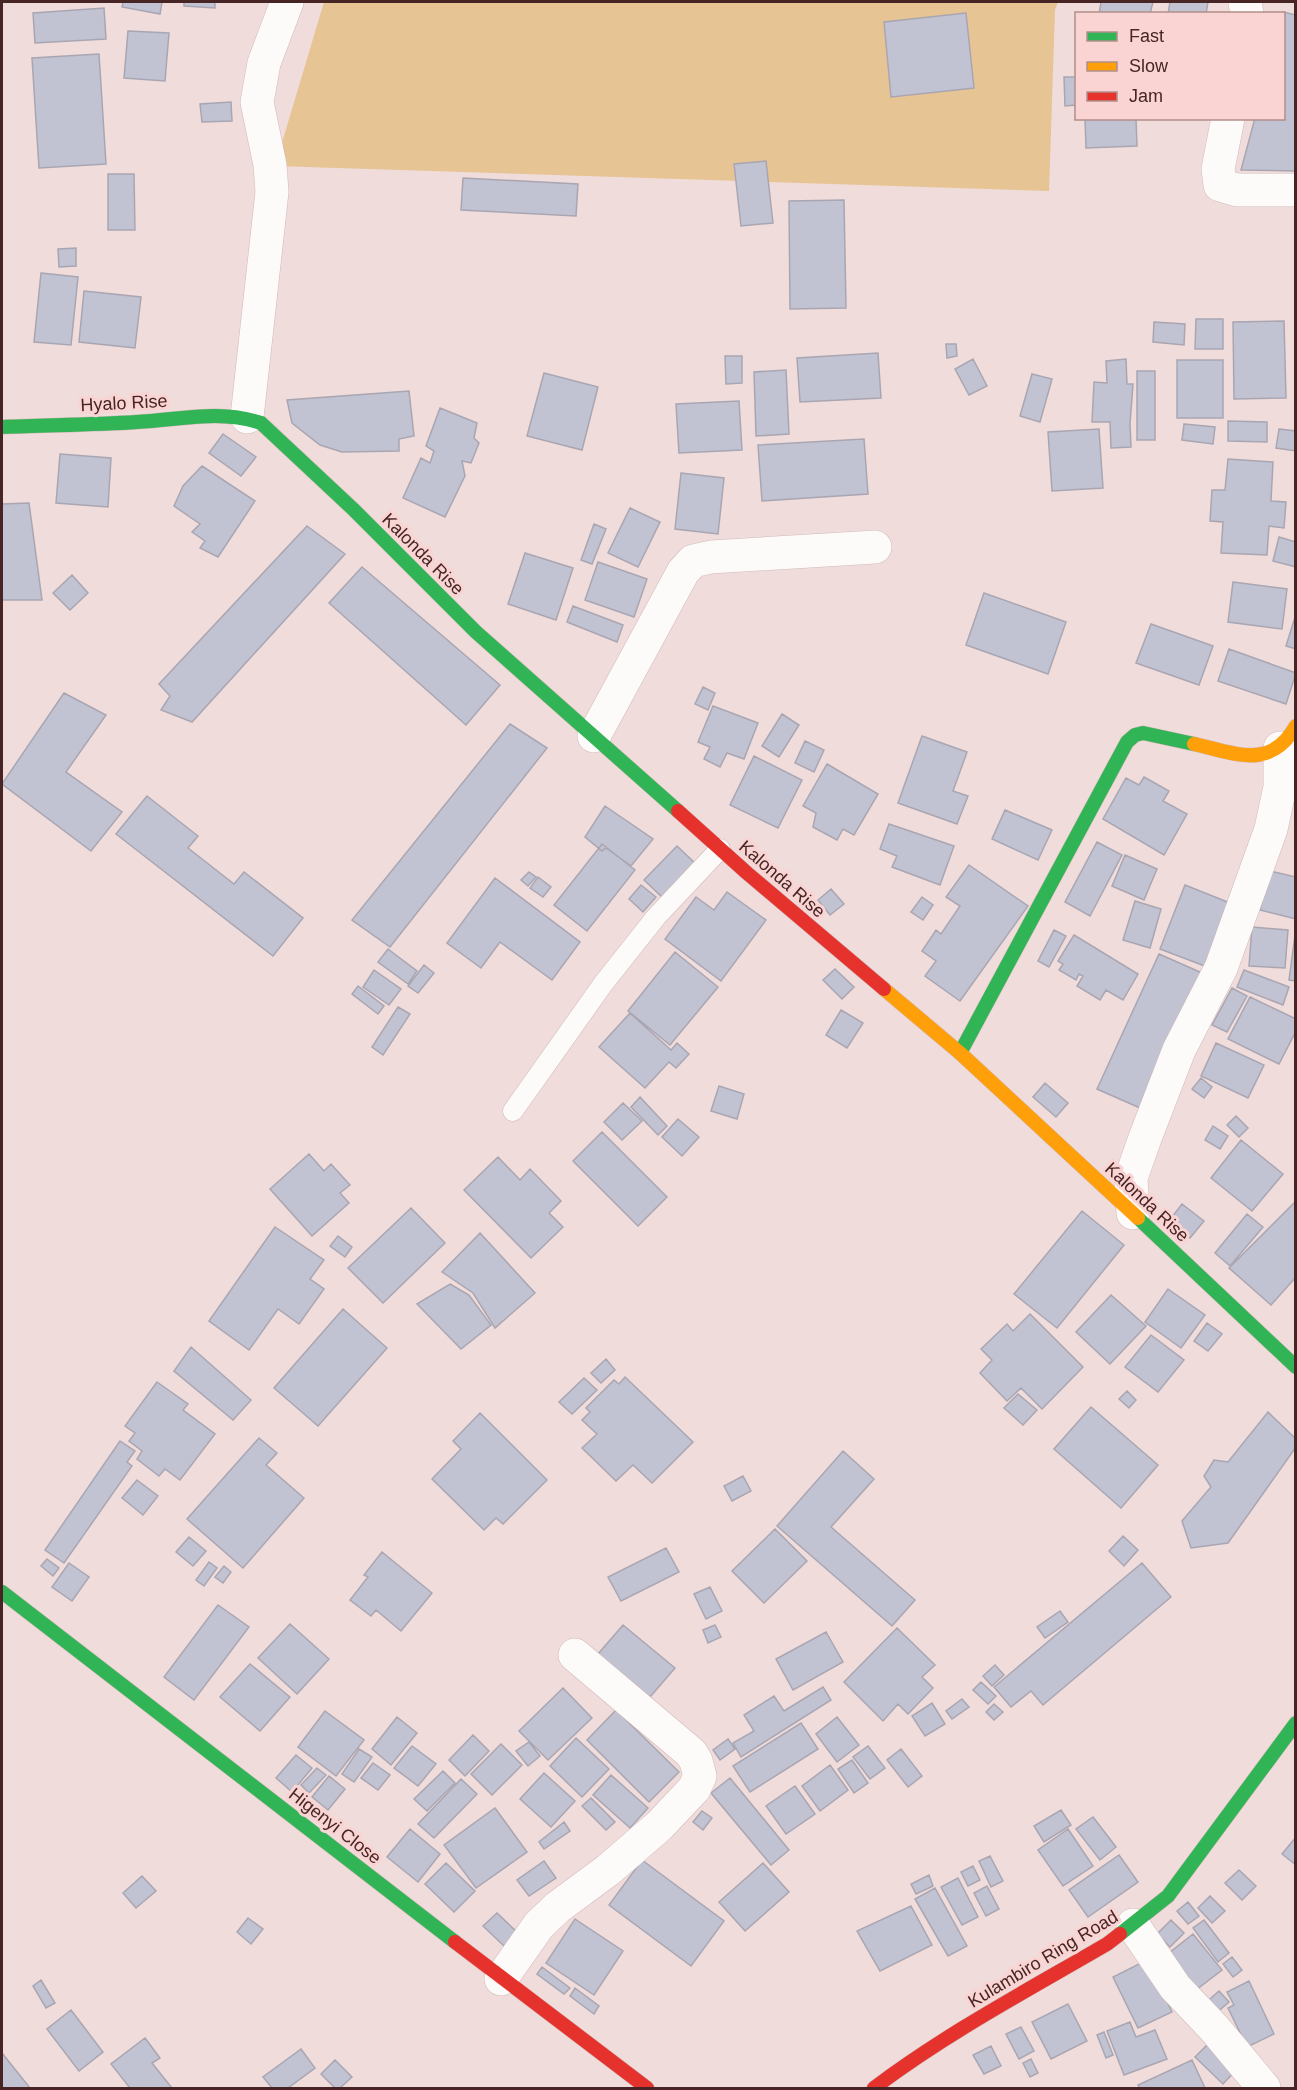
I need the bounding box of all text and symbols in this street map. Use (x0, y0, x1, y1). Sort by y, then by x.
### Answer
legend (1075, 12, 1285, 120)
text: Fast (1129, 26, 1164, 46)
text: Slow (1129, 56, 1169, 76)
text: Jam (1129, 86, 1163, 106)
street label: Hyalo Rise (80, 391, 168, 415)
street label: Kalonda Rise (378, 509, 468, 599)
street label: Kalonda Rise (735, 836, 829, 922)
street label: Kalonda Rise (1101, 1158, 1193, 1246)
street label: Higenyi Close (285, 1784, 385, 1868)
street label: Kulambiro Ring Road (965, 1906, 1121, 2012)

